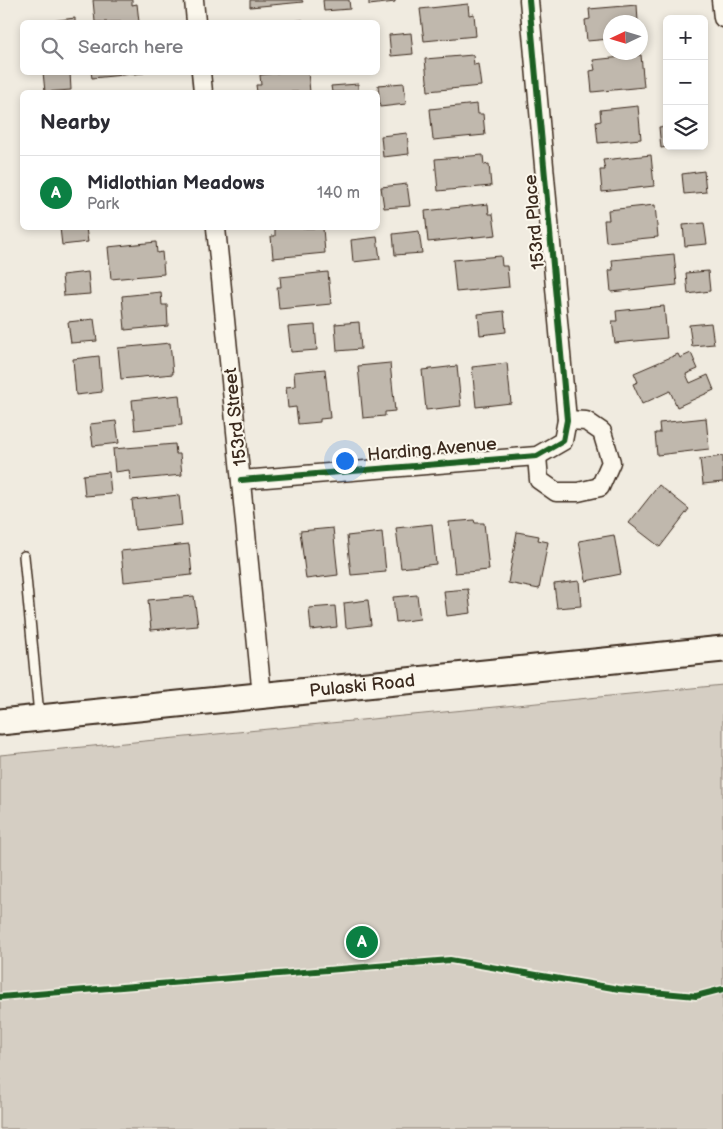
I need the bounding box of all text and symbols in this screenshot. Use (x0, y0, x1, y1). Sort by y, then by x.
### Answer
north arrow (603, 15, 648, 60)
map controls (663, 15, 708, 150)
button: + (663, 15, 708, 60)
search box (20, 20, 380, 75)
icon: search (38, 34, 66, 62)
text: Search here (78, 36, 183, 59)
button: − (663, 60, 708, 105)
button: layers (663, 105, 708, 150)
text: Nearby (40, 110, 110, 135)
text: Midlothian Meadows (87, 172, 265, 195)
street label: 153rd Place (520, 173, 549, 270)
text: A (51, 184, 61, 203)
text: 140 m (317, 184, 360, 203)
text: Park (87, 195, 119, 214)
street label: 153rd Street (220, 366, 251, 467)
street label: Harding Avenue (366, 433, 498, 466)
your location (332, 448, 358, 474)
street label: Pulaski Road (308, 670, 416, 702)
pin: A (346, 923, 378, 961)

